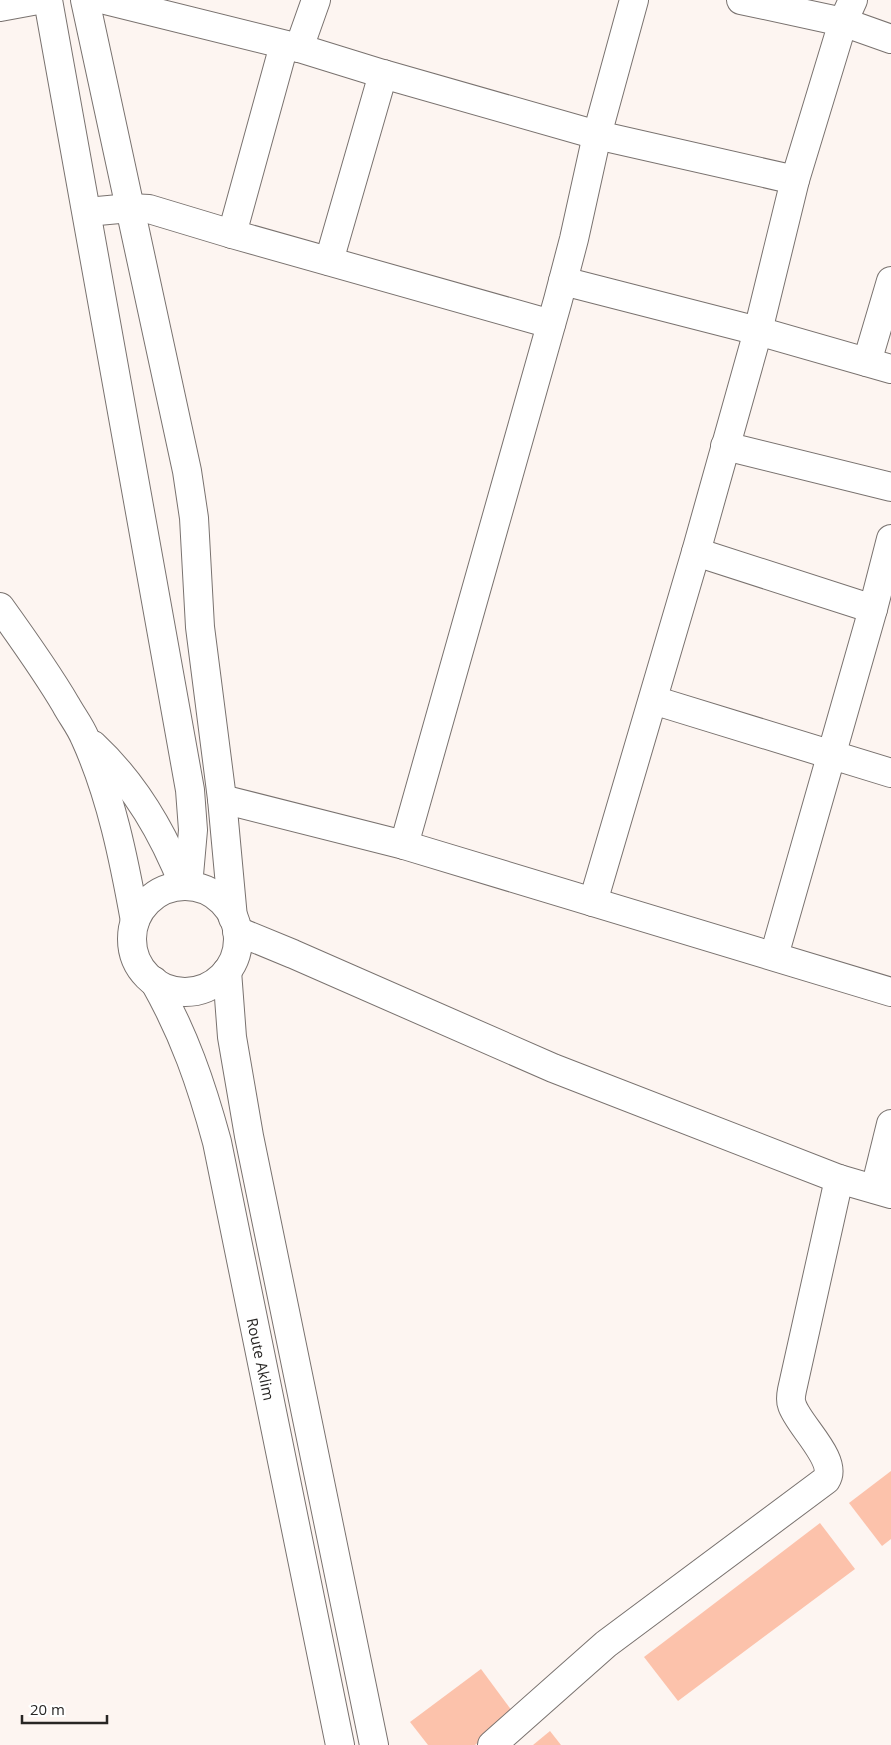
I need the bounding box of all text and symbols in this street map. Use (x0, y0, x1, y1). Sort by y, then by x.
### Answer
street label: Route Aklim (242, 1316, 280, 1402)
scale bar (22, 1692, 108, 1724)
text: 20 m (30, 1699, 65, 1719)

